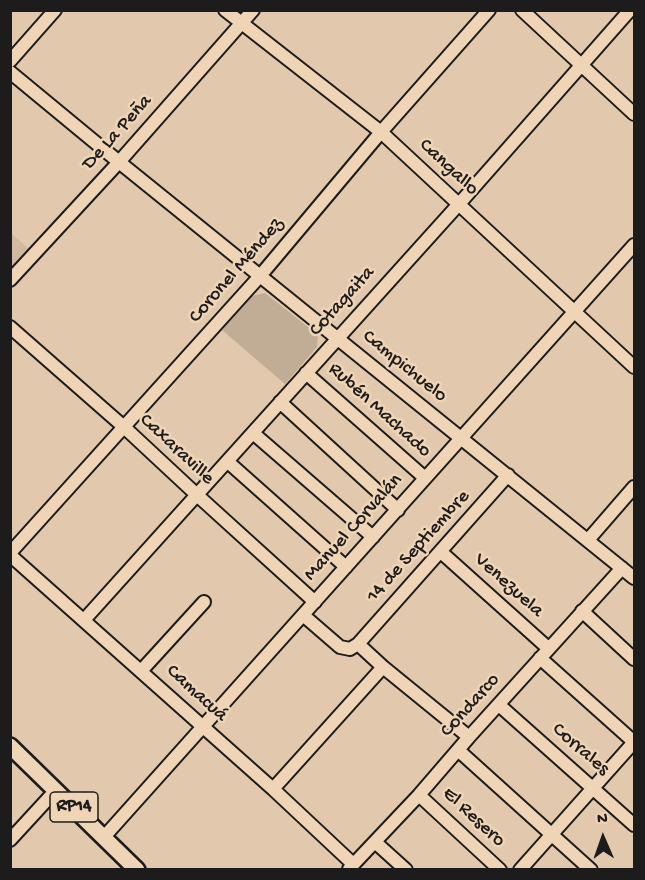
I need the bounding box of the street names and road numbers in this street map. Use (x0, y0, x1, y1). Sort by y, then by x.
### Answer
street label: De La Peña (78, 90, 158, 176)
street label: Cangallo (413, 134, 483, 202)
street label: Coronel Méndez (185, 213, 289, 329)
street label: Cotagaita (305, 262, 381, 342)
street label: Campichuelo (357, 325, 451, 409)
street label: Rubén Machado (322, 358, 436, 464)
street label: Caxaraville (133, 409, 219, 491)
street label: Manuel Corvalán (299, 469, 409, 587)
street label: 14 de Septiembre (362, 486, 476, 608)
street label: Venezuela (468, 549, 548, 623)
street label: Camacuá (160, 660, 232, 728)
street label: Condarco (436, 669, 506, 743)
street label: Corrales (546, 718, 614, 782)
street label: El Resero (436, 783, 510, 853)
road number: RP14 (50, 792, 98, 822)

